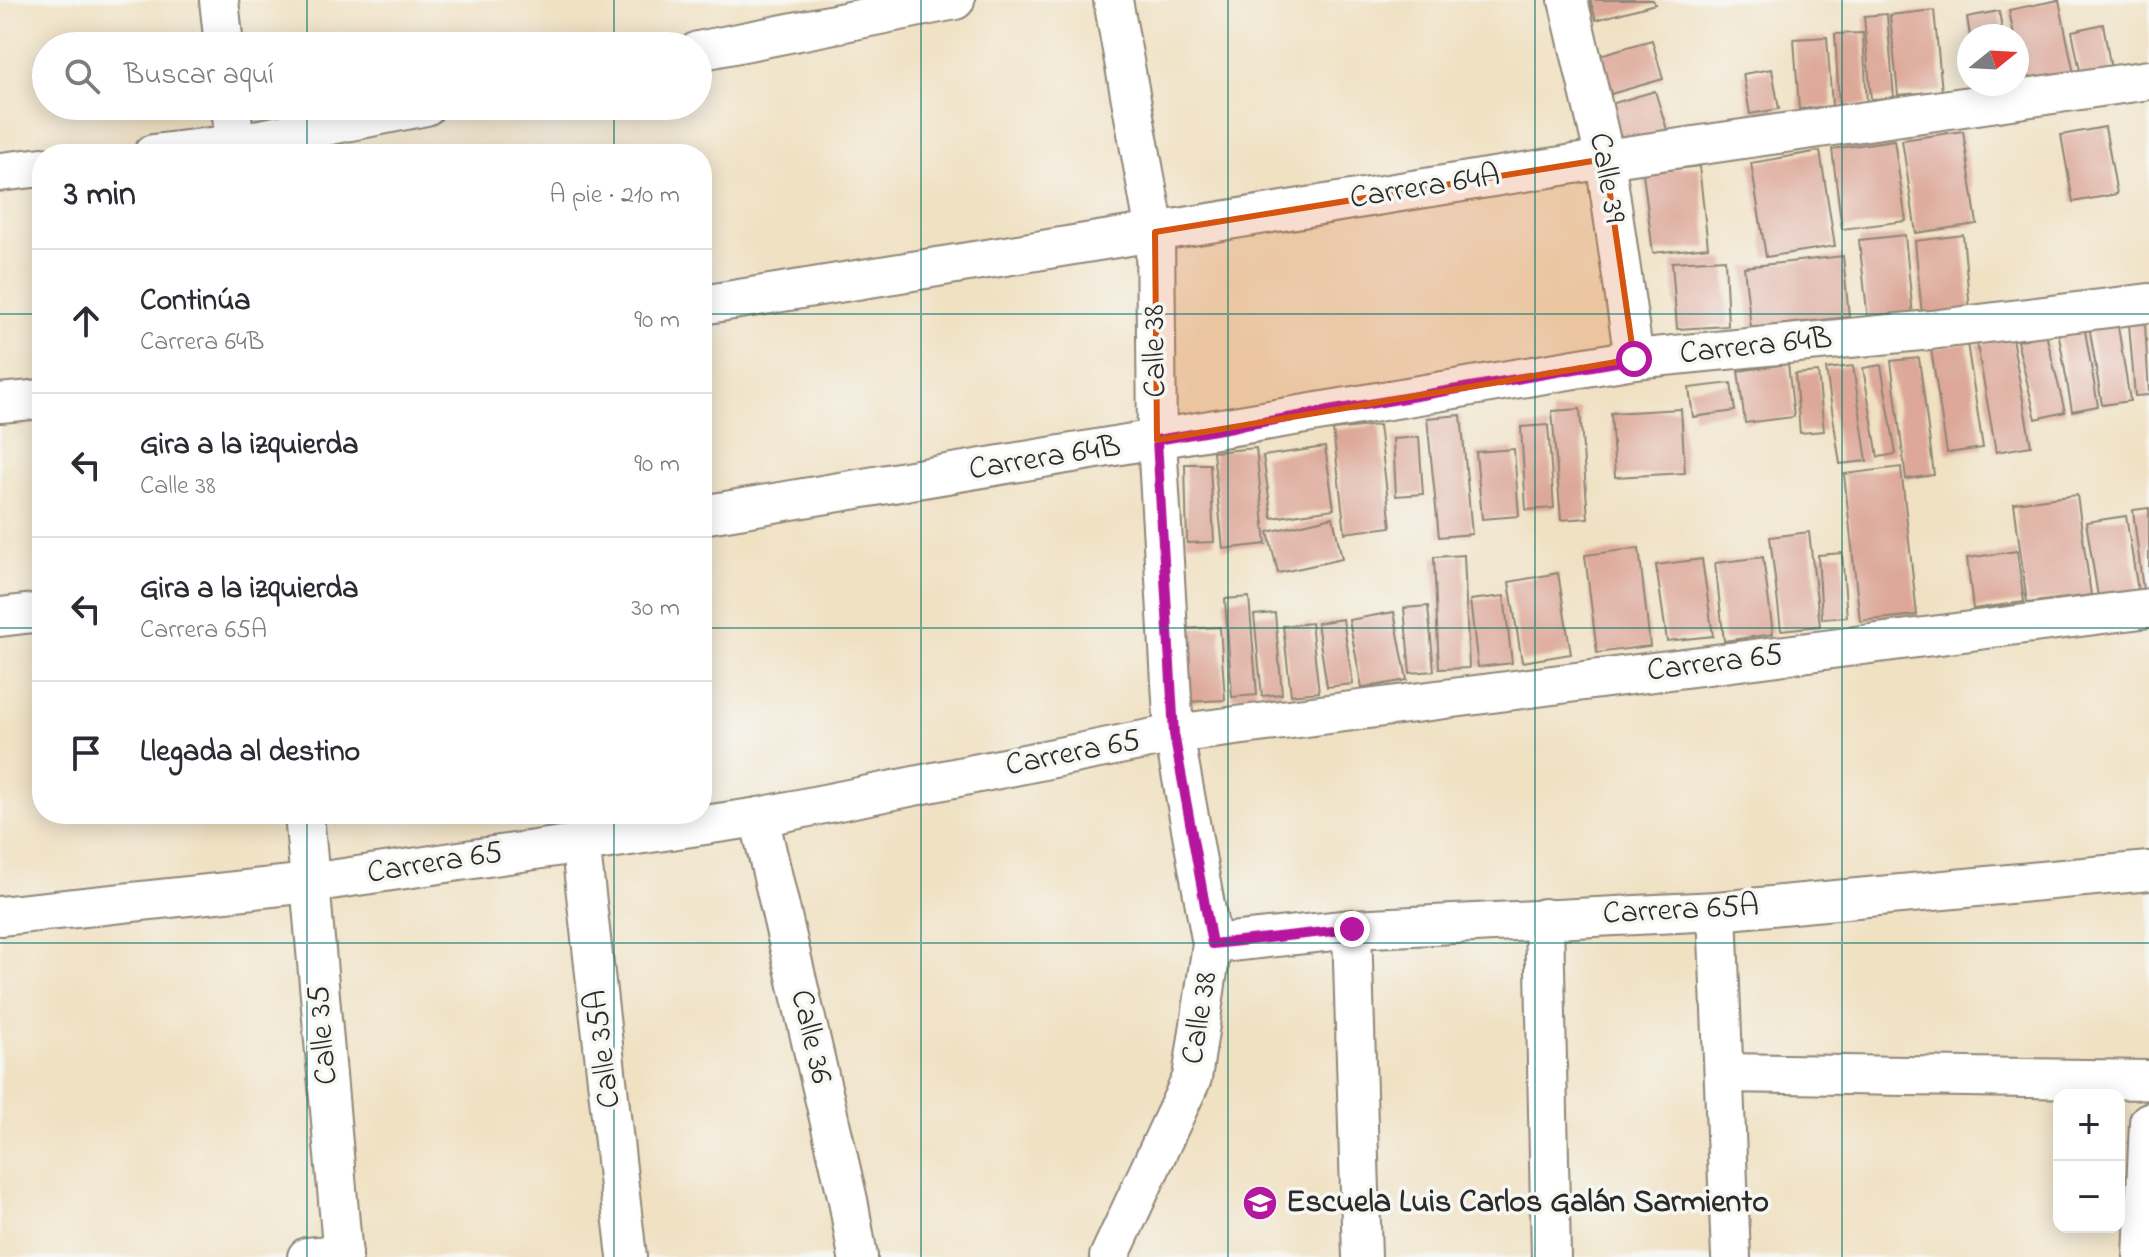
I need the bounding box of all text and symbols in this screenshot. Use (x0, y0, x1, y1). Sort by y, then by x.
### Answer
north arrow (1957, 24, 2029, 96)
search box (32, 32, 712, 120)
icon: search (60, 54, 104, 98)
text: Buscar aquí (124, 54, 274, 98)
street label: Calle 39 (1575, 129, 1637, 227)
street label: Carrera 64A (1347, 153, 1503, 223)
text: 3 min (64, 171, 136, 221)
text: A pie · 210 m (549, 177, 680, 215)
text: Continúa (140, 280, 250, 324)
icon: ahead (64, 299, 108, 343)
text: 90 m (634, 302, 680, 340)
street label: Calle 38 (1132, 304, 1180, 398)
street label: Carrera 64B (1677, 316, 1835, 378)
text: Carrera 64B (140, 324, 264, 362)
route start (1616, 341, 1652, 377)
text: Gira a la izquierda (140, 424, 358, 468)
street label: Carrera 64B (966, 424, 1124, 494)
icon: left (64, 443, 108, 487)
text: 90 m (634, 446, 680, 484)
text: Calle 38 (140, 468, 216, 506)
text: Gira a la izquierda (140, 568, 358, 612)
icon: left (64, 587, 108, 631)
text: 30 m (631, 590, 680, 628)
text: Carrera 65A (140, 612, 267, 650)
street label: Carrera 65 (1644, 632, 1786, 696)
street label: Carrera 65 (1001, 718, 1145, 790)
icon: arrive (64, 731, 108, 775)
text: Llegada al destino (140, 731, 360, 775)
street label: Carrera 65 (364, 830, 506, 898)
street label: Carrera 65A (1602, 883, 1760, 939)
route end (1334, 911, 1370, 947)
street label: Calle 38 (1171, 968, 1231, 1068)
street label: Calle 35 (296, 983, 352, 1087)
street label: Calle 36 (776, 985, 844, 1089)
street label: Calle 35A (573, 987, 635, 1111)
map controls (2053, 1089, 2125, 1233)
button: + (2053, 1089, 2125, 1161)
button: − (2053, 1161, 2125, 1233)
place label: Escuela Luis Carlos Galán Sarmiento (1286, 1180, 1769, 1227)
school or university icon: Escuela Luis Carlos Galán Sarmiento (1241, 1184, 1279, 1222)

